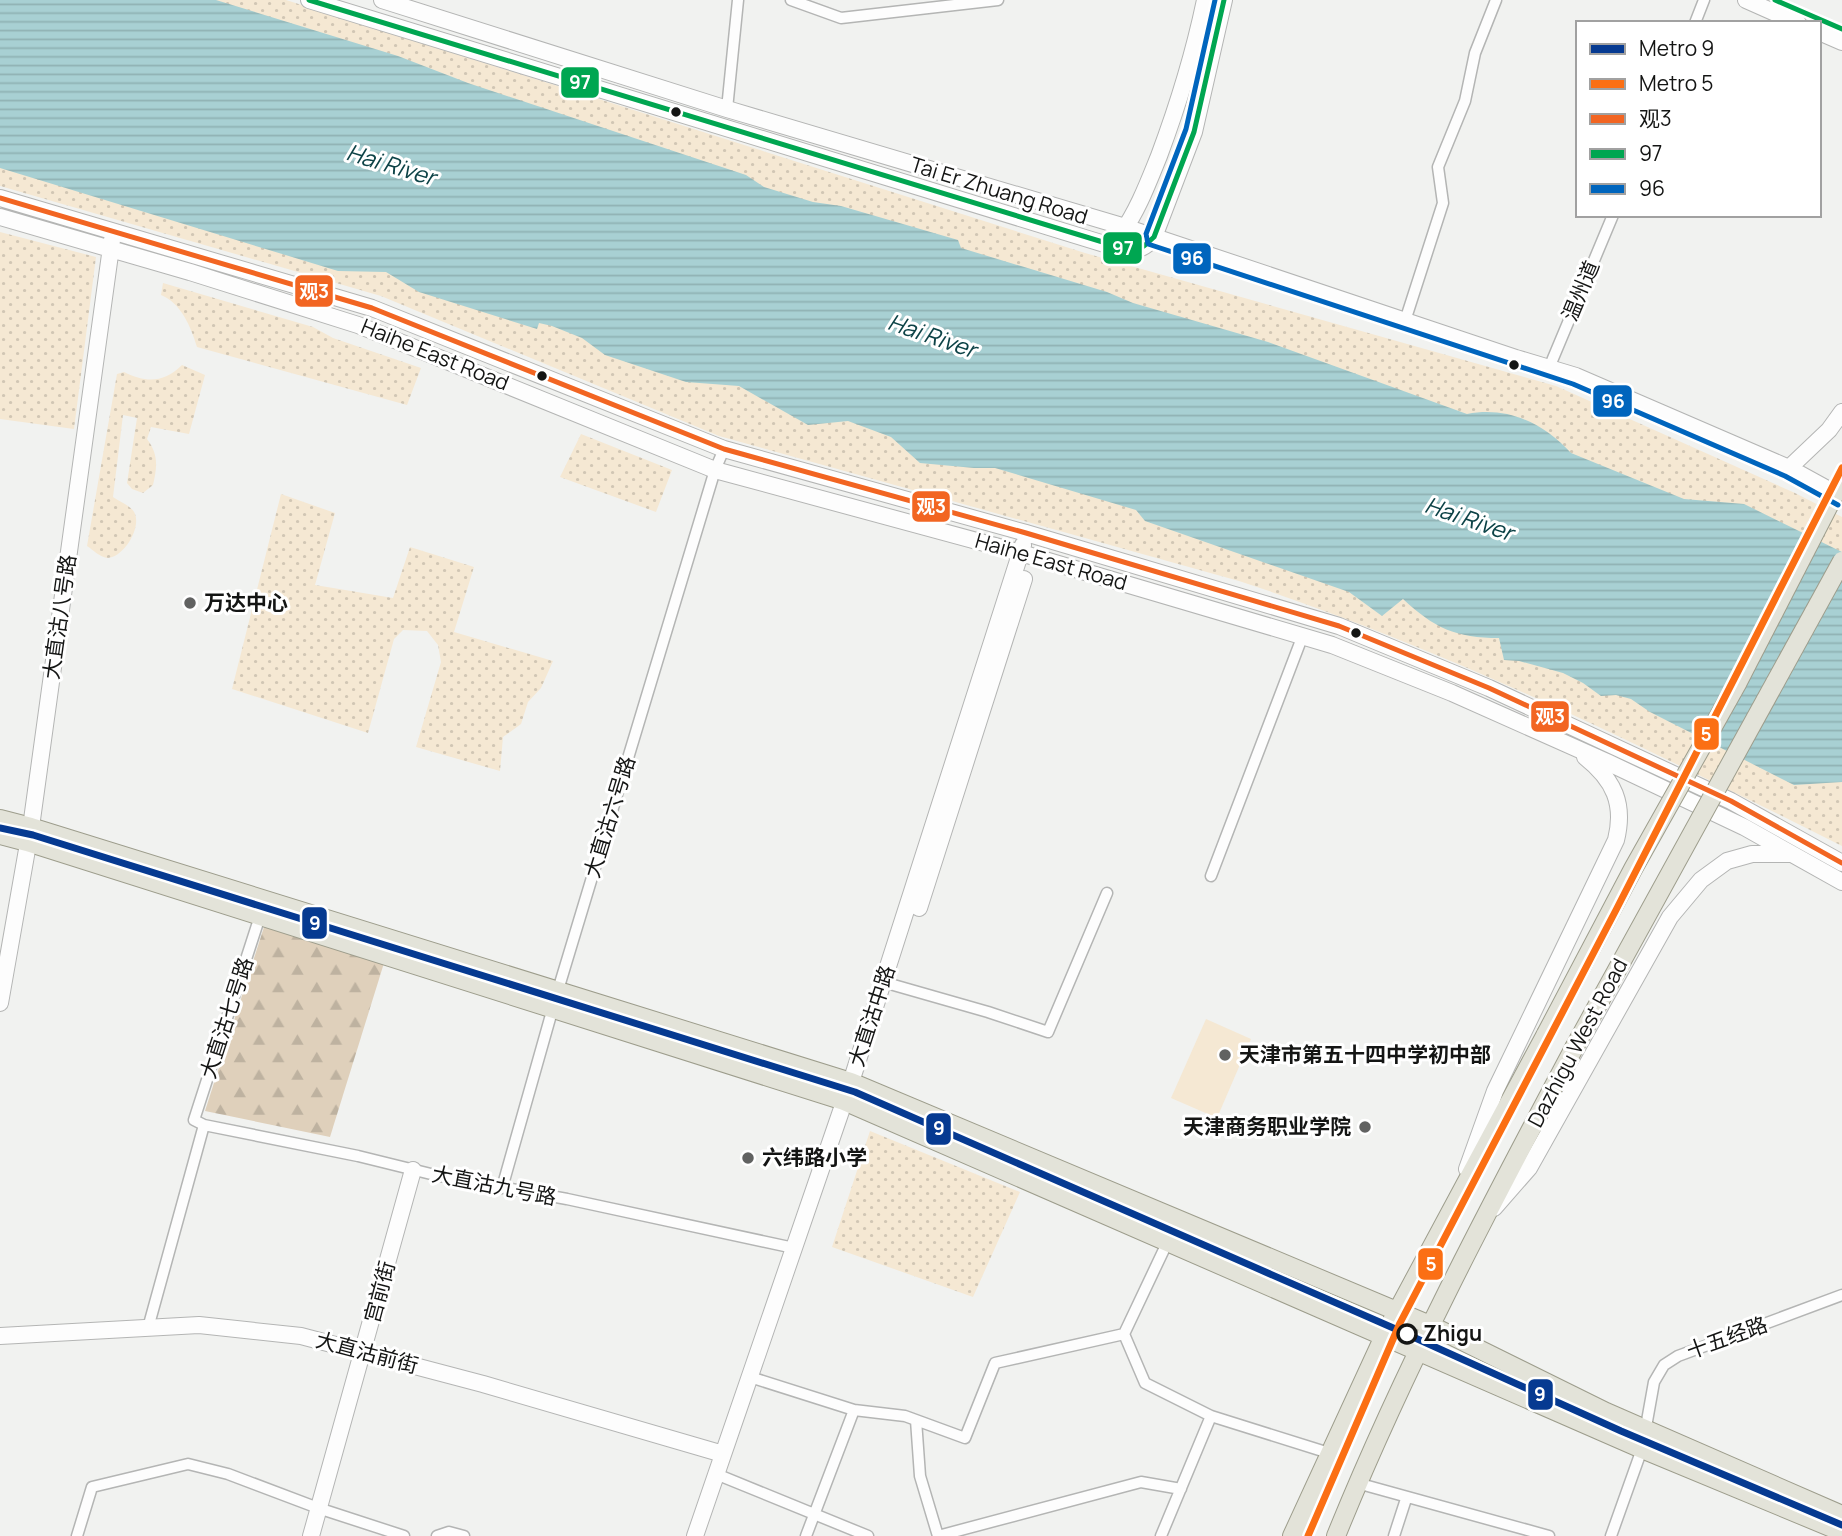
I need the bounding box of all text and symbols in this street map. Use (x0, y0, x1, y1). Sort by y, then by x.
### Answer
legend (1576, 21, 1821, 217)
text: Metro 9 (1639, 34, 1714, 62)
line badge: 97 (560, 66, 600, 99)
text: 97 (569, 69, 591, 95)
text: Metro 5 (1639, 69, 1713, 97)
text: 观3 (1639, 104, 1672, 132)
unlabelled marker (669, 105, 683, 119)
water label: Hai River (343, 135, 442, 193)
text: 97 (1639, 139, 1662, 167)
street label: Tai Er Zhuang Road (907, 150, 1091, 230)
text: 96 (1639, 174, 1665, 202)
line badge: 97 (1102, 231, 1143, 265)
text: 97 (1112, 235, 1134, 261)
line badge: 96 (1172, 242, 1212, 275)
text: 96 (1180, 245, 1204, 271)
street label: 温州道 (1555, 256, 1605, 325)
line badge: 观3 (294, 274, 334, 308)
text: 观3 (299, 278, 329, 304)
water label: Hai River (884, 305, 983, 366)
street label: Haihe East Road (357, 312, 513, 396)
unlabelled marker (1507, 358, 1521, 372)
unlabelled marker (535, 369, 549, 383)
line badge: 96 (1592, 384, 1633, 418)
text: 96 (1601, 388, 1625, 414)
water label: Hai River (1421, 488, 1520, 549)
line badge: 观3 (911, 490, 951, 523)
text: 观3 (916, 493, 946, 519)
street label: Haihe East Road (972, 526, 1131, 596)
street label: 大直沽八号路 (36, 553, 82, 681)
place label: 万达中心 (204, 588, 288, 616)
marker: 万达中心 (182, 595, 198, 611)
unlabelled marker (1349, 626, 1363, 640)
line badge: 观3 (1530, 700, 1570, 733)
text: 观3 (1535, 703, 1565, 729)
line badge: 5 (1693, 717, 1720, 751)
text: 5 (1700, 721, 1712, 747)
street label: 大直沽六号路 (577, 752, 641, 881)
line badge: 9 (301, 906, 328, 940)
text: 9 (309, 910, 321, 936)
street label: 大直沽七号路 (193, 953, 259, 1082)
street label: Dazhigu West Road (1521, 953, 1633, 1132)
street label: 大直沽中路 (842, 961, 901, 1070)
place label: 天津市第五十四中学初中部 (1239, 1040, 1491, 1068)
marker: 天津市第五十四中学初中部 (1217, 1047, 1233, 1063)
line badge: 9 (925, 1112, 952, 1146)
place label: 天津商务职业学院 (1183, 1112, 1351, 1140)
text: 9 (933, 1115, 945, 1141)
marker: 天津商务职业学院 (1357, 1119, 1373, 1135)
place label: 六纬路小学 (762, 1143, 867, 1171)
marker: 六纬路小学 (740, 1150, 756, 1166)
street label: 大直沽九号路 (430, 1159, 559, 1211)
line badge: 5 (1417, 1247, 1444, 1281)
text: 5 (1425, 1251, 1437, 1277)
street label: 宫前街 (357, 1258, 401, 1326)
street label: 十五经路 (1682, 1310, 1771, 1365)
place label: Zhigu (1423, 1319, 1482, 1347)
marker: Zhigu (1397, 1324, 1417, 1344)
street label: 大直沽前街 (313, 1325, 422, 1379)
line badge: 9 (1527, 1378, 1554, 1411)
text: 9 (1534, 1381, 1546, 1407)

